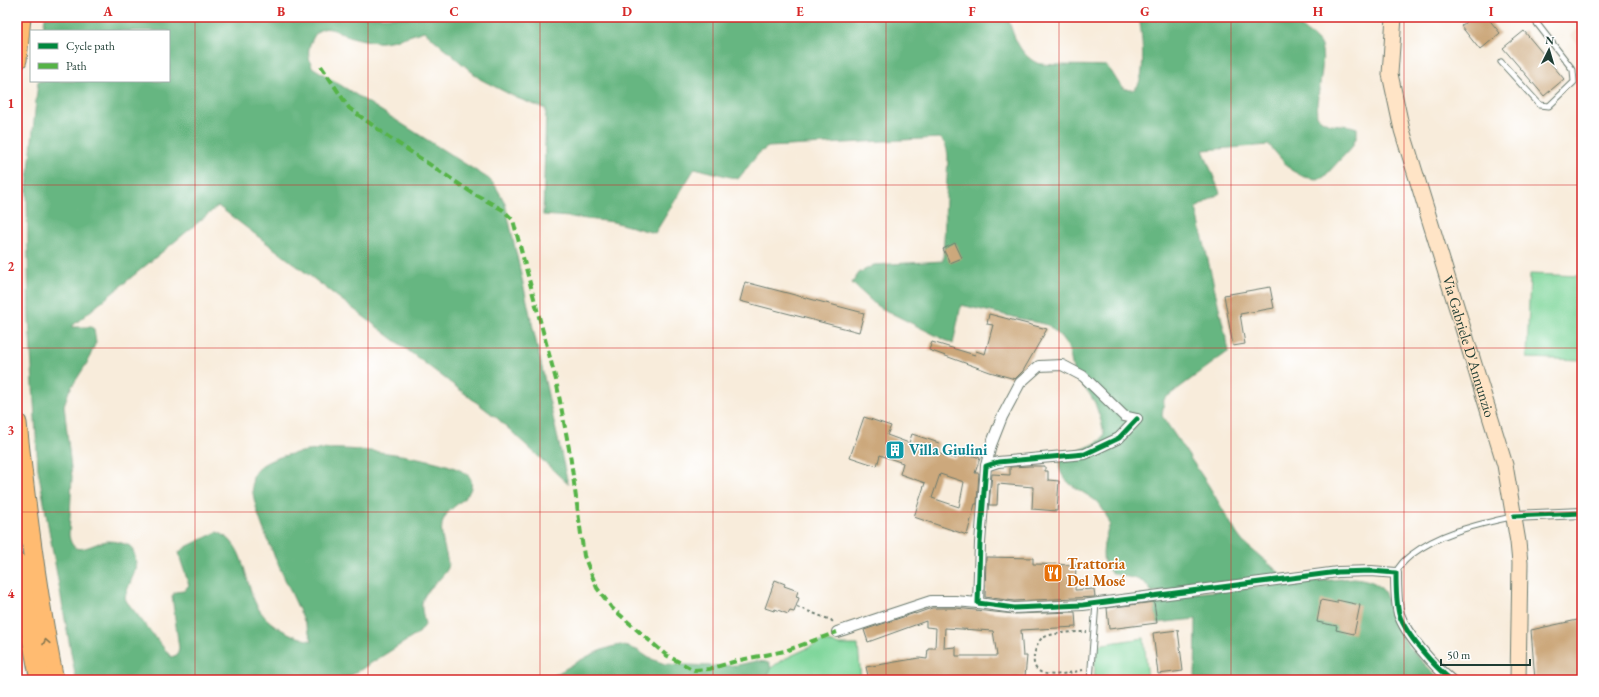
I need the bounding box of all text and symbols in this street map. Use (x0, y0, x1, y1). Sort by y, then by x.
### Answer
text: A (102, 3, 113, 20)
text: B (277, 3, 285, 20)
text: C (449, 3, 459, 20)
text: D (622, 3, 632, 20)
text: E (796, 3, 804, 20)
text: F (968, 3, 976, 20)
text: G (1140, 3, 1150, 20)
text: H (1313, 3, 1324, 20)
text: I (1489, 3, 1494, 20)
legend (30, 30, 170, 82)
north arrow (1529, 30, 1569, 70)
text: N (1545, 33, 1555, 47)
text: Cycle path (66, 38, 115, 54)
text: Path (66, 58, 87, 74)
text: 1 (8, 95, 15, 112)
text: 2 (8, 258, 15, 275)
street label: Via Gabriele D'Annunzio (1438, 273, 1500, 420)
text: 3 (8, 422, 15, 439)
building icon: Villa Giulini (884, 439, 906, 461)
place label: Villa Giulini (909, 440, 988, 459)
place label: Trattoria Del Mosé (1067, 554, 1126, 590)
restaurant icon: Trattoria Del Mosé (1042, 562, 1064, 584)
text: 4 (8, 585, 15, 602)
one-way arrow (43, 639, 51, 645)
scale bar (1441, 641, 1530, 667)
text: 50 m (1447, 647, 1471, 663)

